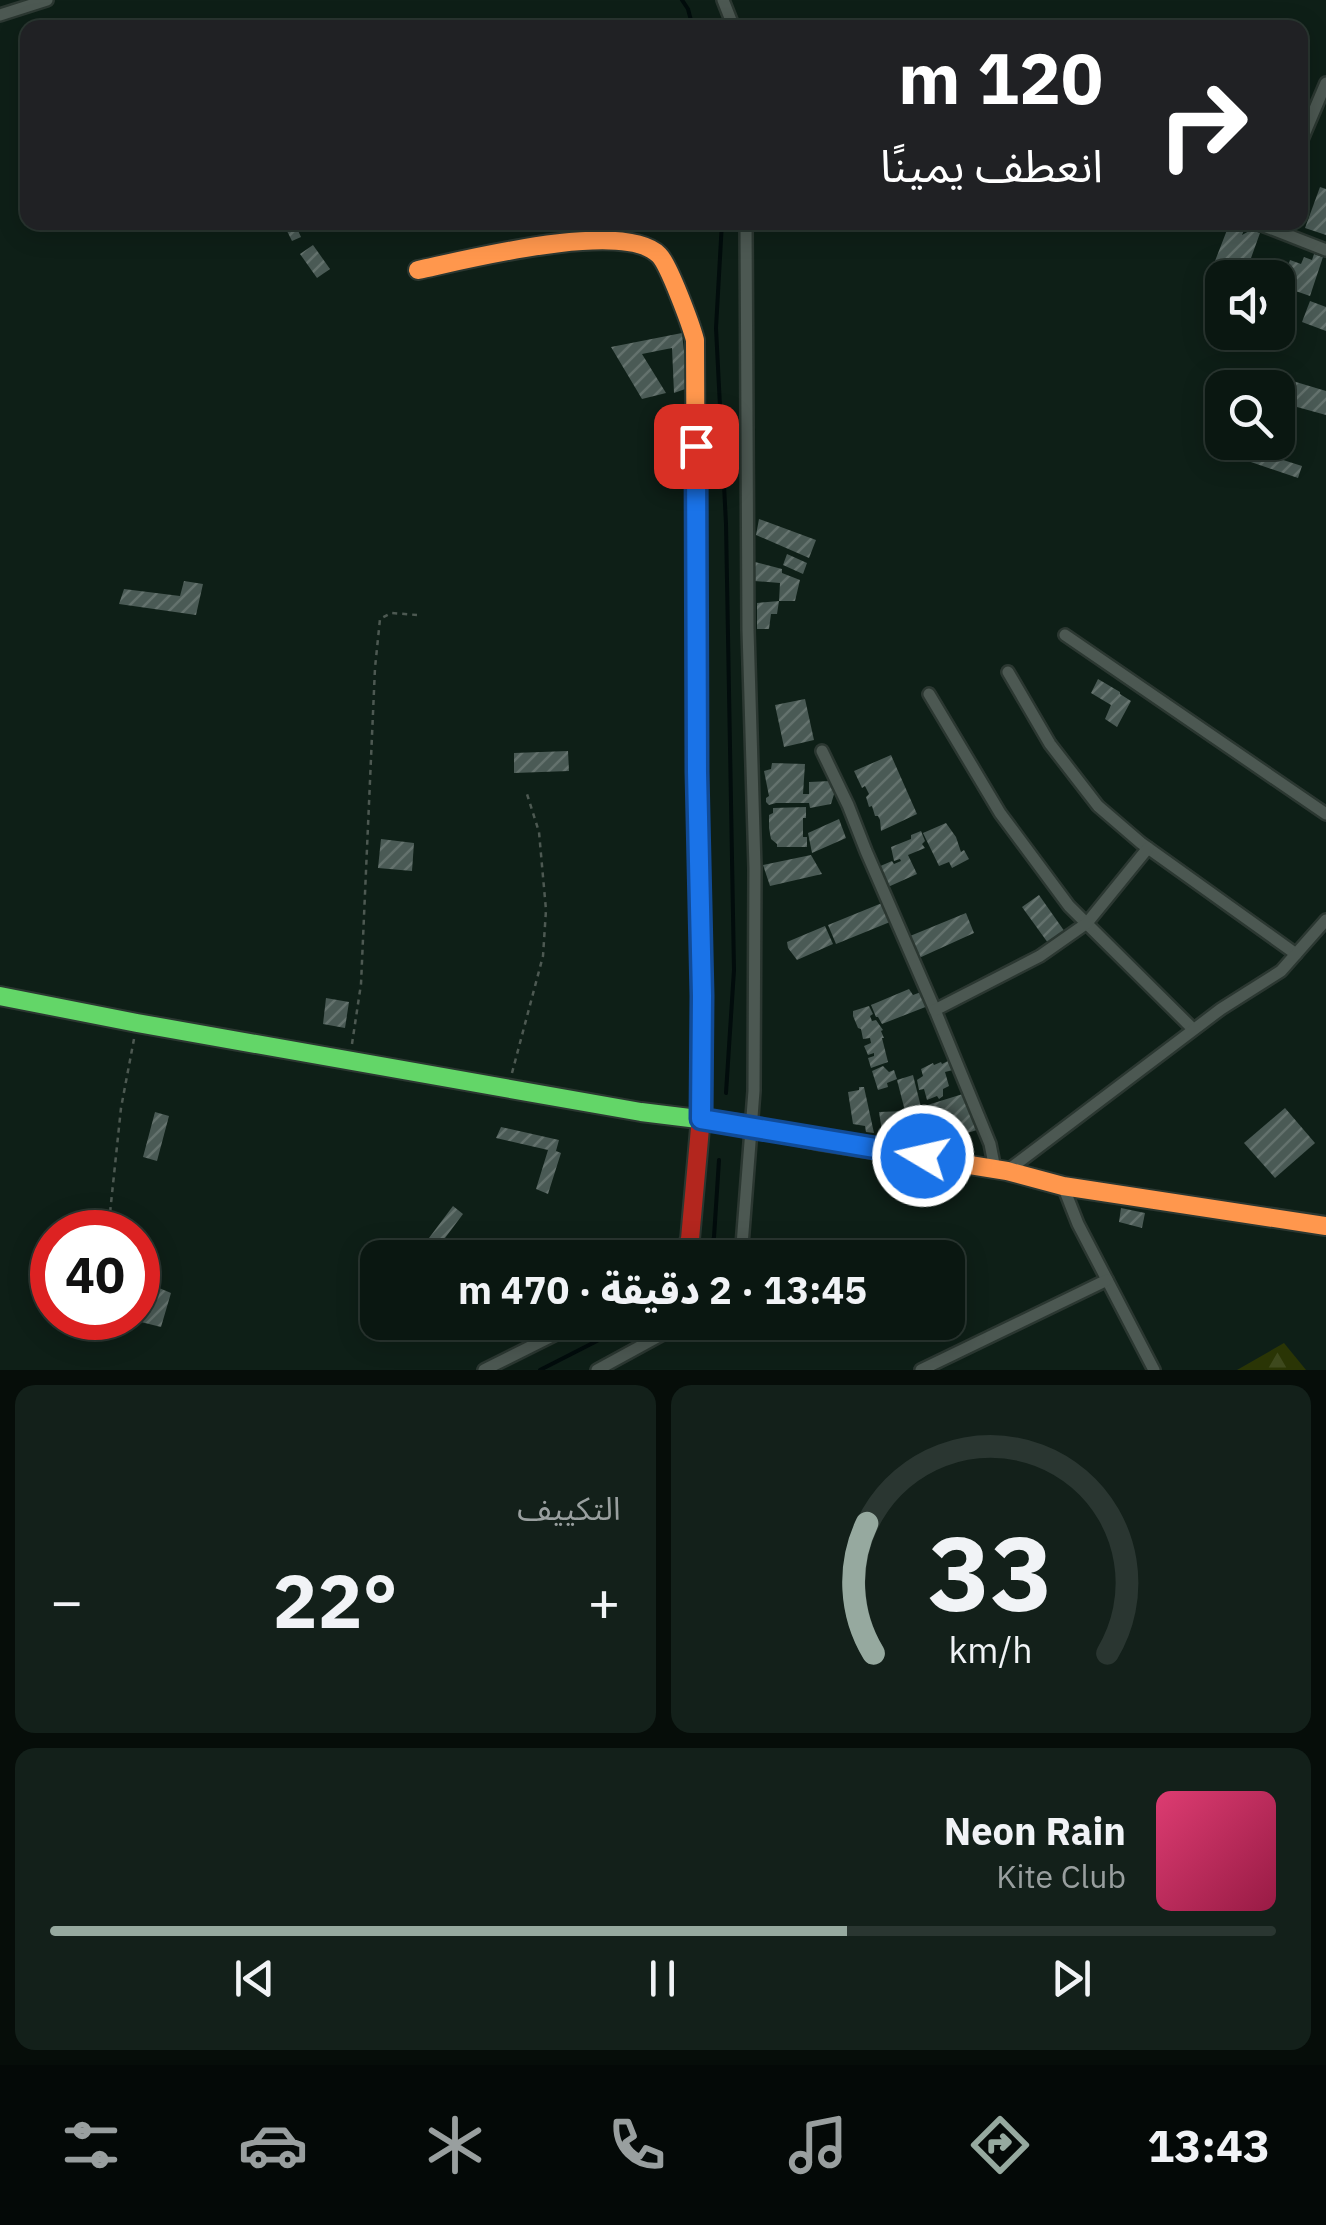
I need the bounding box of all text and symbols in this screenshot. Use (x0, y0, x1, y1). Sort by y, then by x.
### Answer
text: 120 m (898, 32, 1103, 123)
icon: right (1138, 60, 1268, 190)
text: انعطف يمينًا (880, 136, 1103, 194)
map controls (1205, 260, 1295, 460)
button: sound (1205, 260, 1295, 350)
button: search (1205, 370, 1295, 460)
pin (654, 404, 739, 489)
icon: arrive (669, 419, 724, 474)
position arrow (871, 1104, 975, 1208)
speed limit sign: 40 (30, 1210, 160, 1340)
text: 13:45 · 2 دقيقة · 470 m (458, 1265, 867, 1314)
text: التكييف (517, 1487, 621, 1529)
text: 33 (928, 1504, 1053, 1640)
text: 22° (273, 1551, 398, 1649)
text: − (50, 1565, 83, 1636)
text: + (587, 1565, 620, 1636)
text: km/h (949, 1626, 1033, 1673)
text: Neon Rain (944, 1806, 1126, 1855)
text: Kite Club (996, 1855, 1126, 1897)
icon: previous (227, 1951, 282, 2006)
icon: pause (635, 1951, 690, 2006)
icon: next (1044, 1951, 1099, 2006)
icon: filters (56, 2110, 126, 2180)
icon: car (238, 2110, 308, 2180)
icon: climate (420, 2110, 490, 2180)
icon: phone (602, 2110, 672, 2180)
icon: music (783, 2110, 853, 2180)
icon: directions (965, 2110, 1035, 2180)
text: 13:43 (1147, 2116, 1270, 2174)

